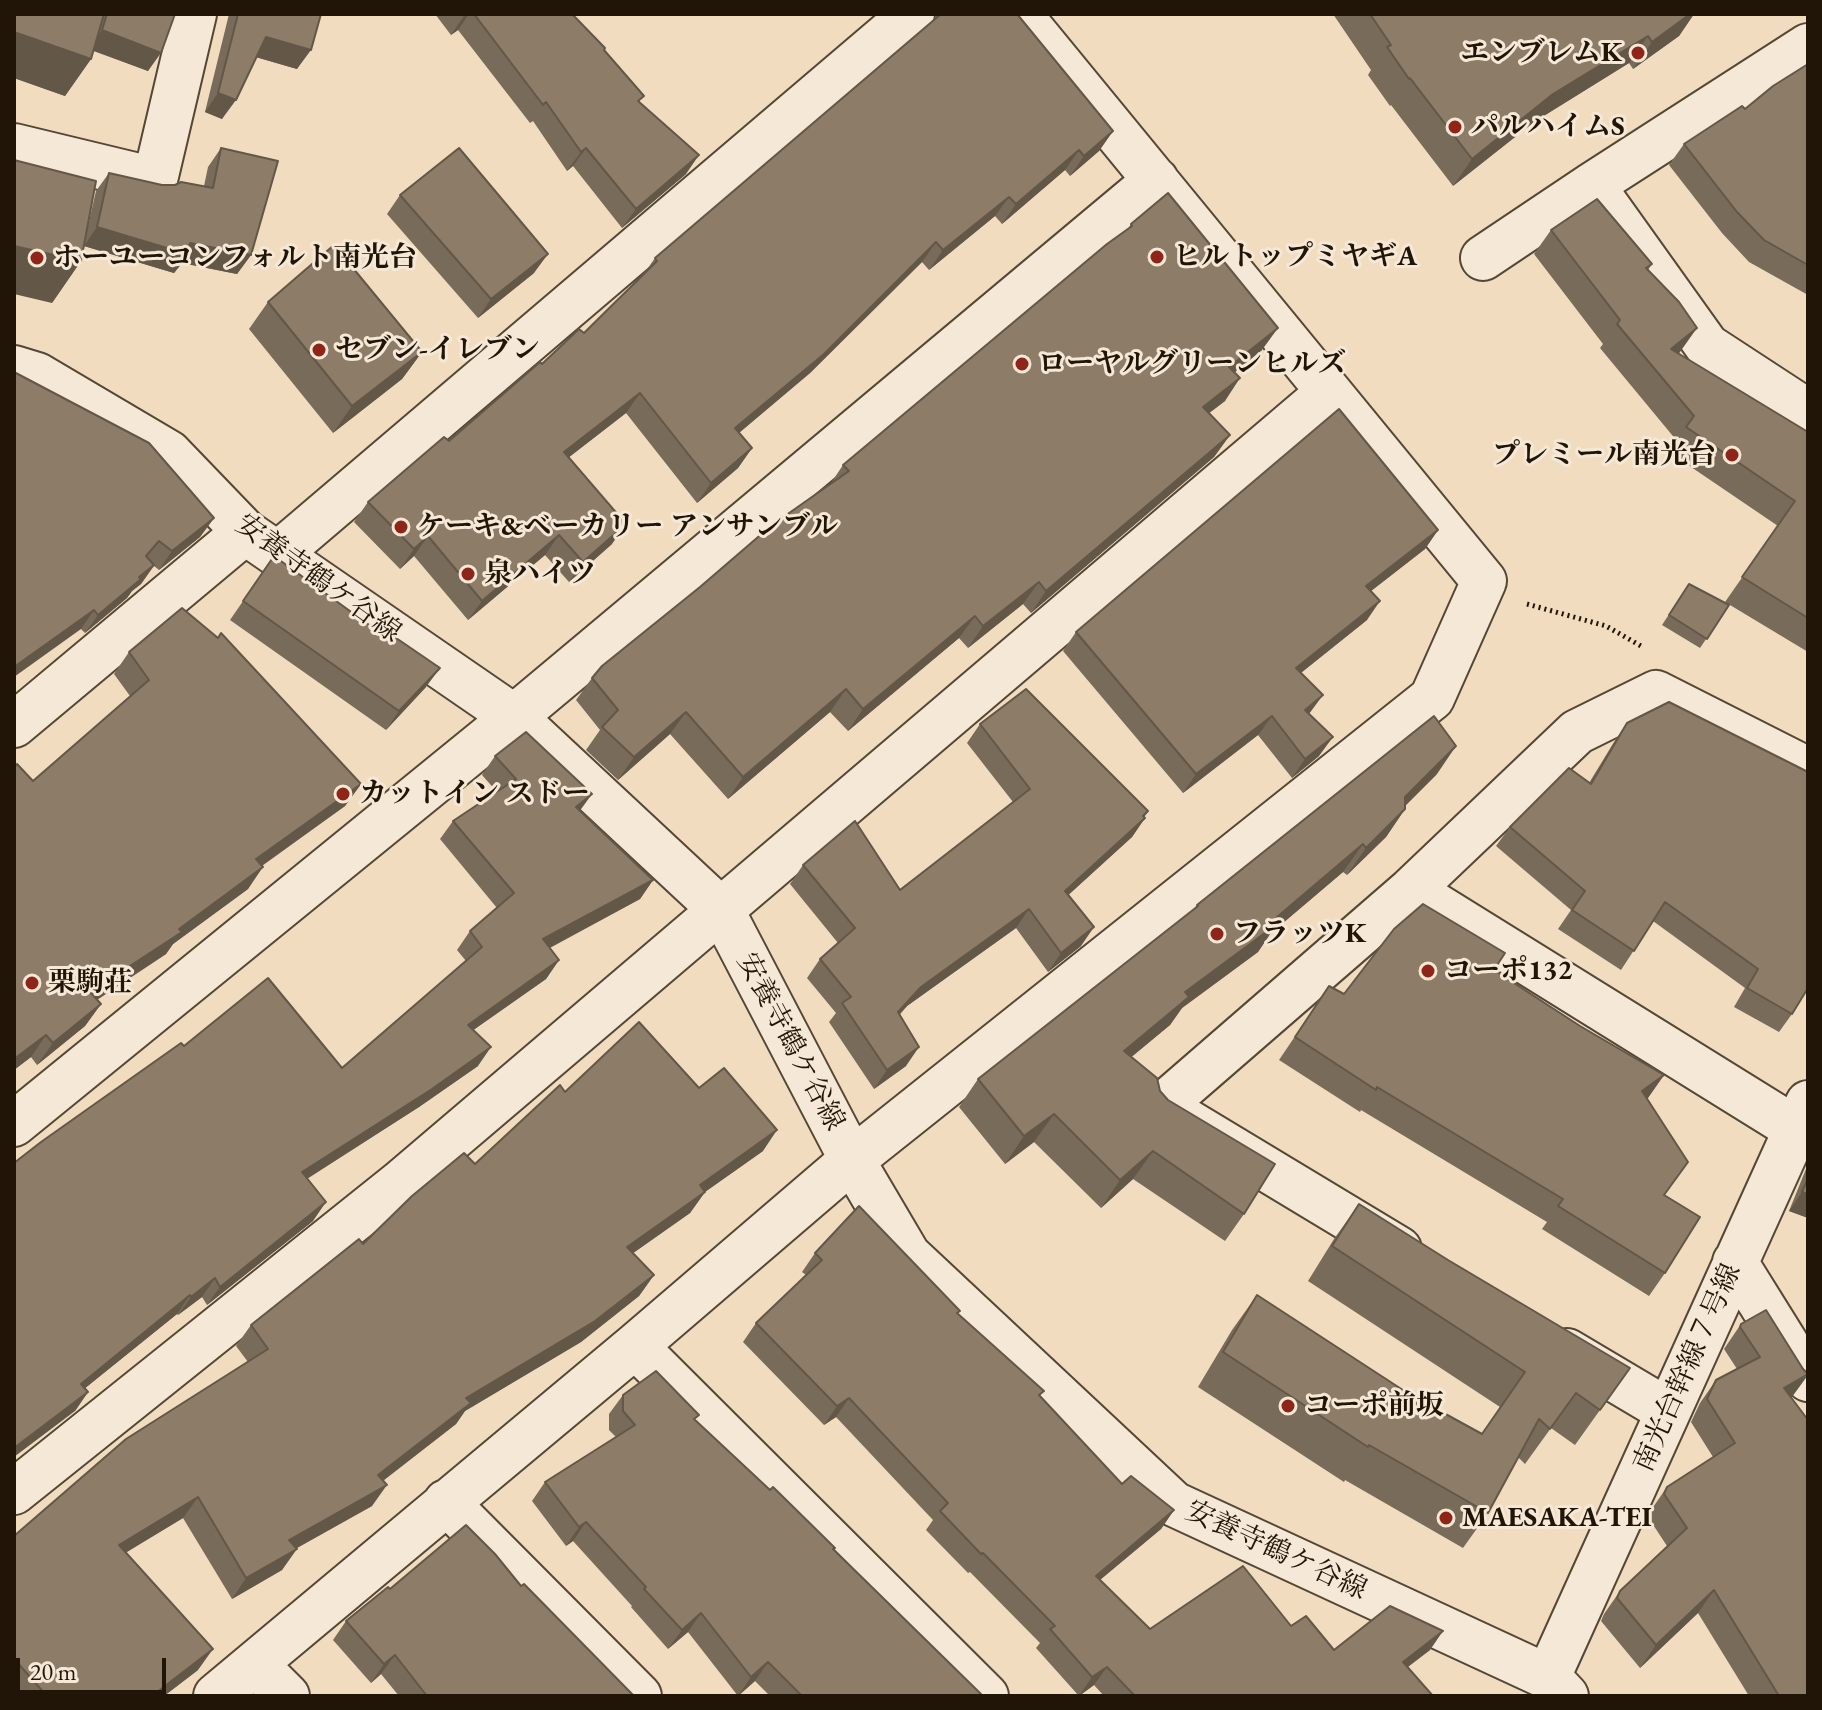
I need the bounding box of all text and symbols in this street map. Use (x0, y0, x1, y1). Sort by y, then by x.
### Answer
place label: エンブレムK (1461, 36, 1622, 70)
marker: エンブレムK (1629, 44, 1647, 62)
place label: パルハイムS (1471, 110, 1625, 144)
marker: パルハイムS (1446, 118, 1464, 136)
place label: ヒルトップミヤギA (1173, 240, 1417, 274)
place label: ホーユーコンフォルト南光台 (53, 241, 417, 275)
marker: ヒルトップミヤギA (1148, 248, 1166, 266)
marker: ホーユーコンフォルト南光台 (28, 249, 46, 267)
place label: セブン-イレブン (335, 333, 540, 367)
marker: セブン-イレブン (310, 341, 328, 359)
place label: ローヤルグリーンヒルズ (1038, 347, 1346, 381)
marker: ローヤルグリーンヒルズ (1013, 355, 1031, 373)
place label: プレミール南光台 (1492, 438, 1716, 472)
marker: プレミール南光台 (1723, 446, 1741, 464)
street label: 安養寺鶴ケ谷線 (229, 508, 407, 650)
place label: ケーキ&ベーカリー アンサンブル (417, 510, 838, 544)
marker: ケーキ&ベーカリー アンサンブル (392, 518, 410, 536)
place label: 泉ハイツ (484, 557, 596, 591)
marker: 泉ハイツ (459, 565, 477, 583)
place label: カットイン スドー (359, 777, 590, 811)
marker: カットイン スドー (334, 785, 352, 803)
place label: フラッツK (1233, 917, 1366, 951)
marker: フラッツK (1208, 925, 1226, 943)
street label: 安養寺鶴ケ谷線 (729, 948, 851, 1136)
place label: コーポ132 (1444, 954, 1572, 988)
marker: コーポ132 (1419, 962, 1437, 980)
place label: 栗駒荘 (48, 966, 132, 1000)
marker: 栗駒荘 (23, 974, 41, 992)
street label: 南光台幹線７号線 (1627, 1259, 1749, 1477)
place label: コーポ前坂 (1304, 1389, 1444, 1423)
marker: コーポ前坂 (1279, 1397, 1297, 1415)
street label: 安養寺鶴ケ谷線 (1180, 1494, 1372, 1608)
place label: MAESAKA-TEI (1462, 1501, 1652, 1535)
marker: MAESAKA-TEI (1437, 1509, 1455, 1527)
scale bar (20, 1642, 170, 1692)
text: 20 m (30, 1656, 77, 1687)

